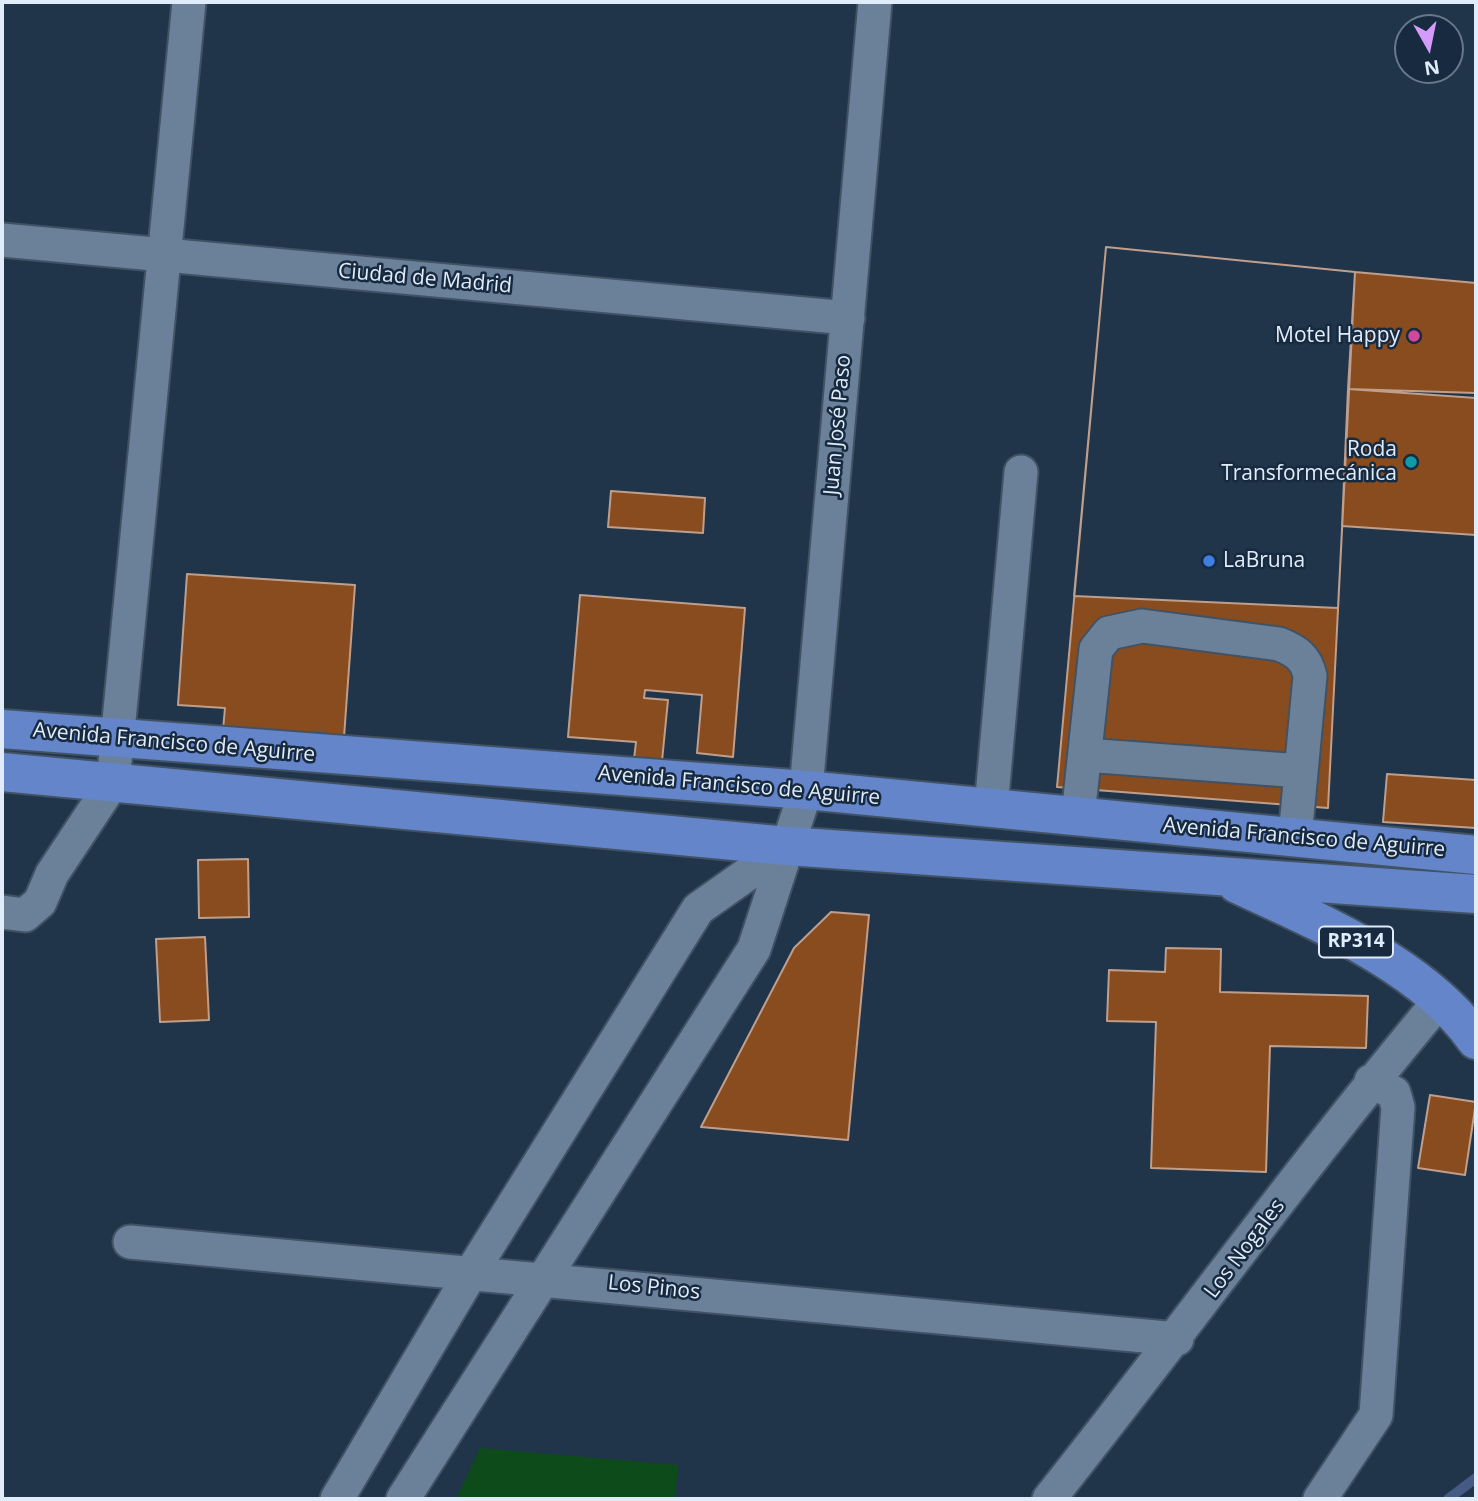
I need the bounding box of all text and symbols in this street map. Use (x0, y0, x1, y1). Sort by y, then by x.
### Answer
north arrow (1394, 14, 1464, 84)
text: N (1422, 54, 1442, 82)
street label: Ciudad de Madrid (337, 259, 513, 299)
place label: Motel Happy (1275, 323, 1400, 349)
marker: Motel Happy (1406, 328, 1422, 344)
street label: Juan José Paso (819, 354, 857, 496)
place label: Roda Transformecánica (1221, 437, 1397, 487)
marker: Roda Transformecánica (1403, 454, 1419, 470)
place label: LaBruna (1223, 548, 1305, 574)
marker: LaBruna (1201, 553, 1217, 569)
street label: Avenida Francisco de Aguirre (32, 718, 316, 768)
street label: Avenida Francisco de Aguirre (597, 761, 881, 811)
street label: Avenida Francisco de Aguirre (1162, 813, 1446, 863)
road number: RP314 (1319, 926, 1393, 958)
street label: Los Nogales (1200, 1194, 1290, 1304)
street label: Los Pinos (607, 1271, 701, 1305)

